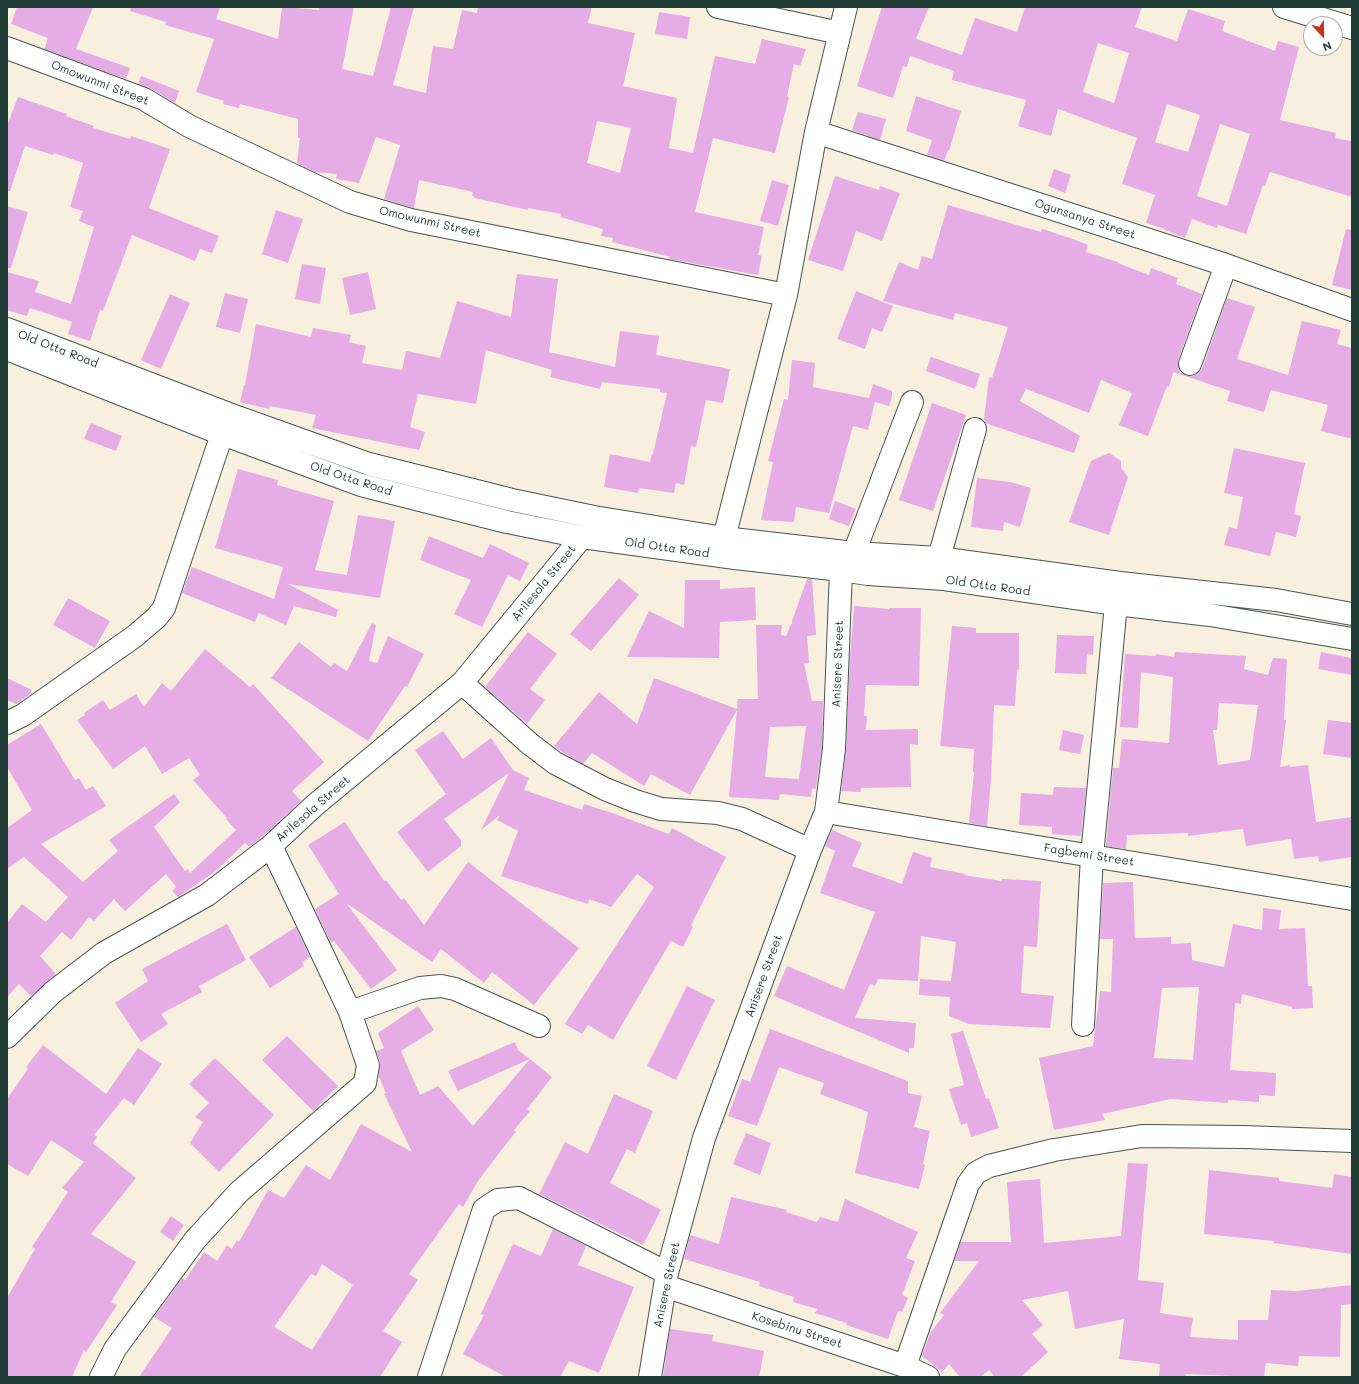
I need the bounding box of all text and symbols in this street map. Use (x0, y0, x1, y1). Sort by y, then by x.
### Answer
north arrow (1303, 16, 1343, 56)
text: N (1321, 38, 1334, 55)
street label: Omowunmi Street (49, 58, 151, 108)
street label: Ogunsanya Street (1033, 196, 1137, 242)
street label: Omowunmi Street (378, 203, 482, 241)
street label: Old Otta Road (16, 327, 100, 371)
street label: Old Otta Road (308, 459, 394, 499)
street label: Old Otta Road (624, 535, 710, 561)
street label: Arilesola Street (509, 542, 579, 624)
street label: Old Otta Road (945, 573, 1031, 599)
street label: Anisere Street (829, 620, 847, 708)
street label: Arilesola Street (273, 773, 353, 845)
street label: Fagbemi Street (1043, 841, 1135, 869)
street label: Anisere Street (742, 932, 786, 1020)
street label: Anisere Street (651, 1241, 683, 1329)
street label: Kosebinu Street (750, 1309, 844, 1351)

